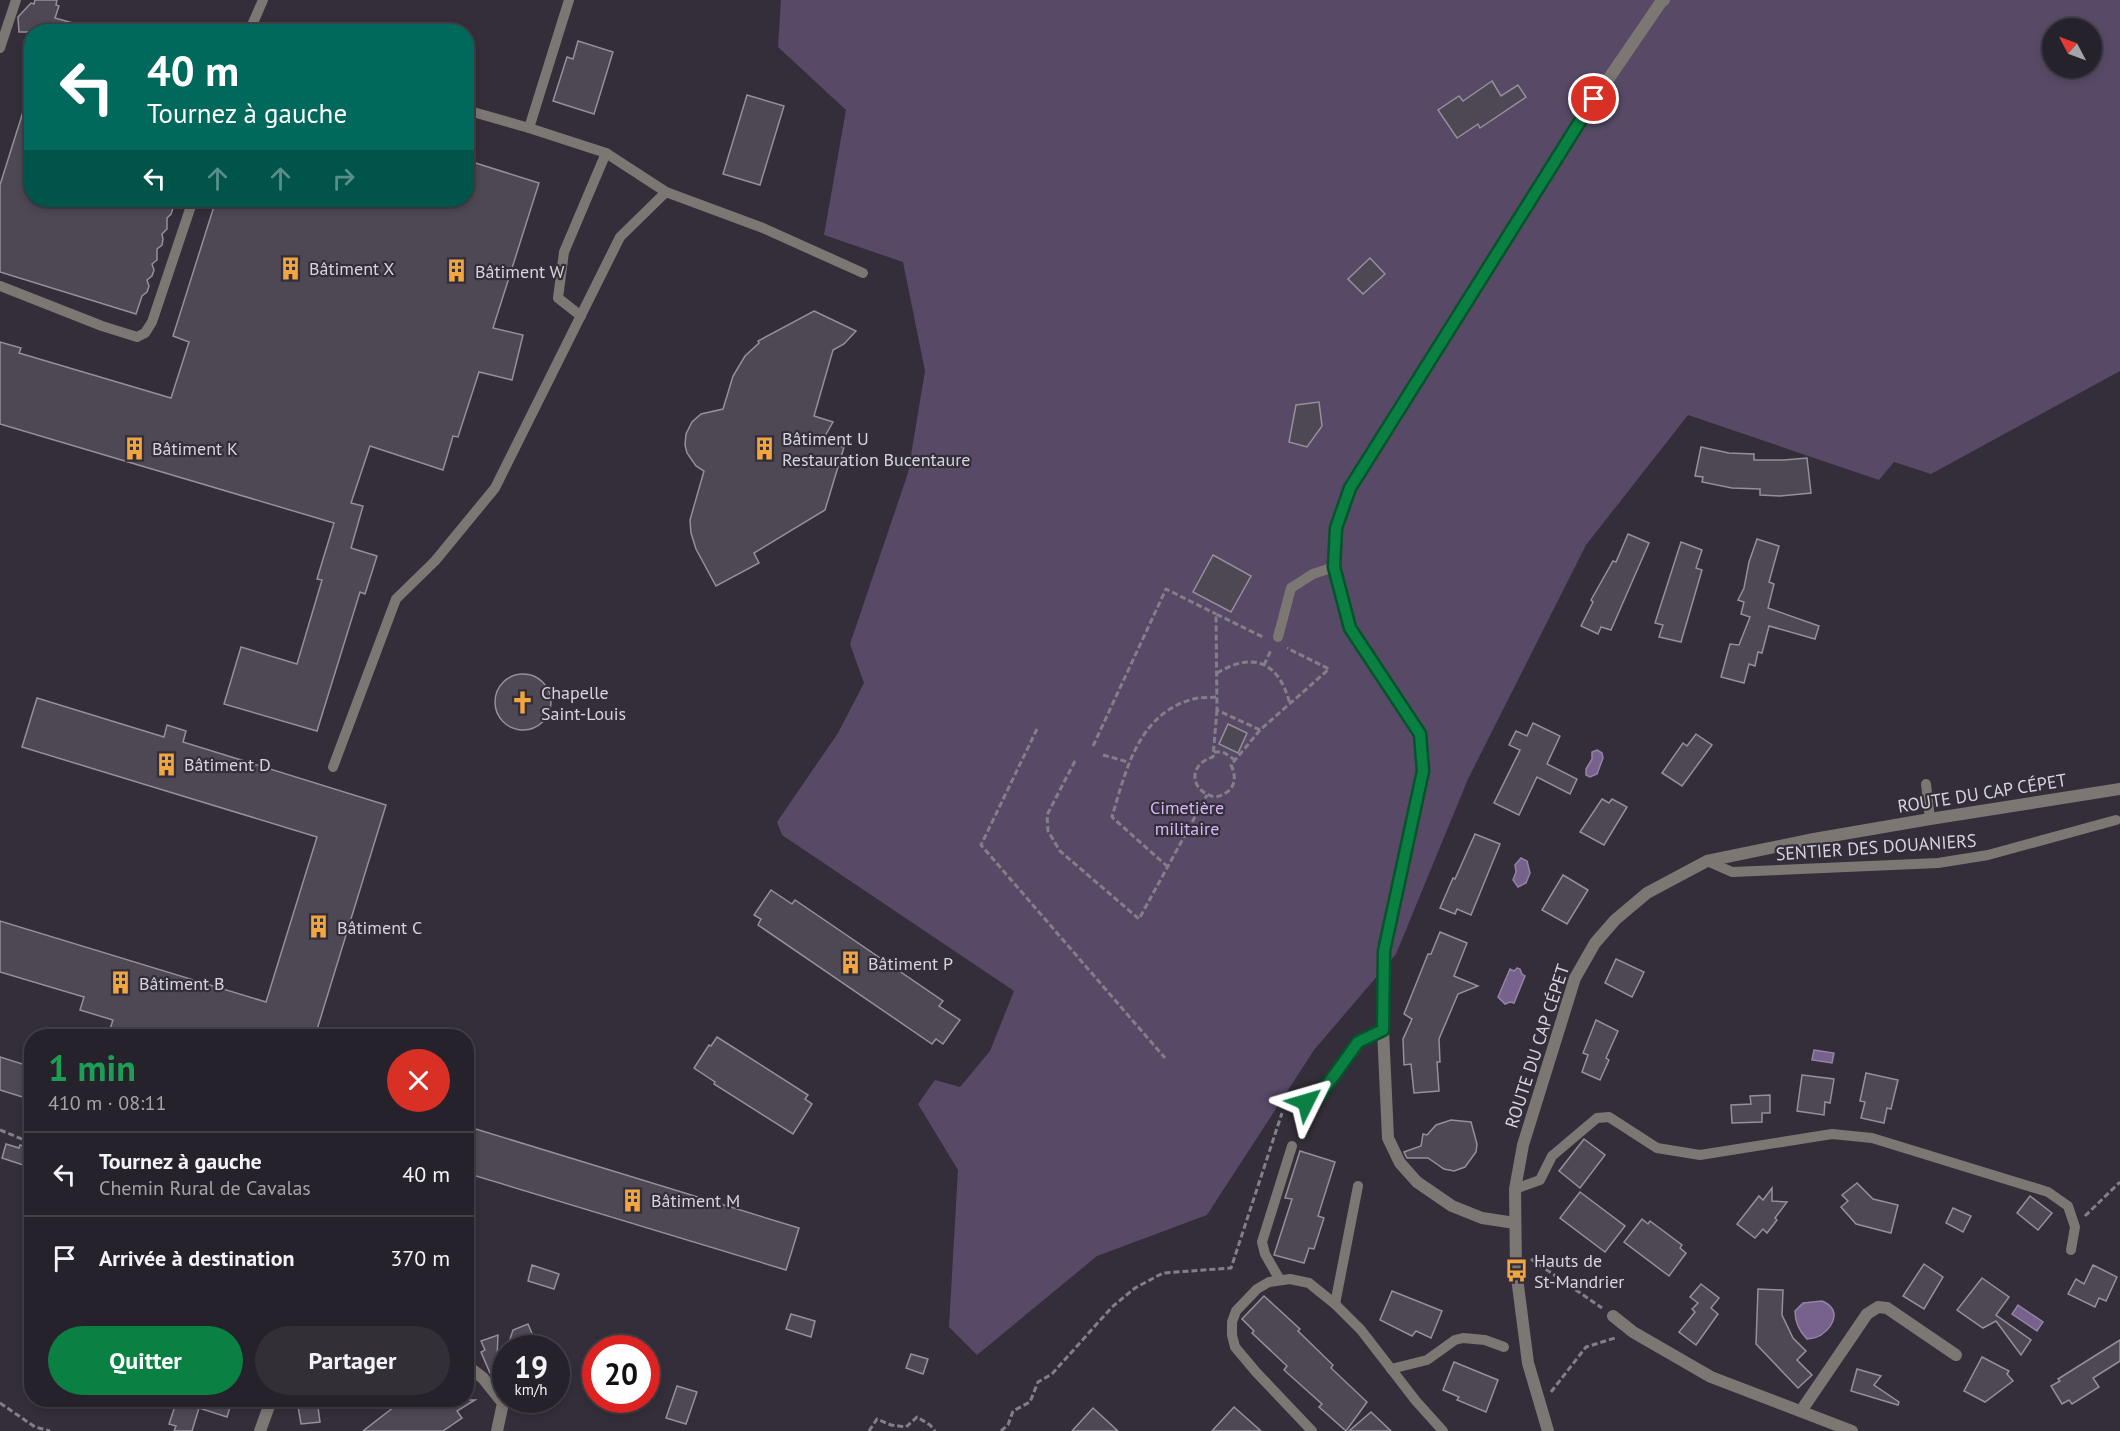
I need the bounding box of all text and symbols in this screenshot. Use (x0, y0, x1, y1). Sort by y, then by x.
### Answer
north arrow (2042, 18, 2102, 78)
map controls (2042, 18, 2102, 78)
text: 40 m (147, 43, 239, 98)
icon: left (48, 48, 126, 126)
pin (1568, 73, 1619, 124)
icon: arrive (1577, 82, 1610, 115)
text: Tournez à gauche (147, 96, 347, 130)
icon: left (138, 162, 171, 195)
icon: ahead (201, 162, 234, 195)
icon: ahead (264, 162, 297, 195)
icon: right (327, 162, 360, 195)
building icon: Bâtiment X (278, 255, 304, 281)
place label: Bâtiment X (309, 257, 394, 280)
building icon: Bâtiment W (444, 258, 470, 284)
place label: Bâtiment W (475, 260, 565, 283)
place label: Bâtiment U Restauration Bucentaure (782, 427, 970, 471)
building icon: Bâtiment K (121, 435, 147, 461)
building icon: Bâtiment U Restauration Bucentaure (751, 435, 777, 461)
place label: Bâtiment K (152, 437, 238, 460)
place label: Chapelle Saint-Louis (541, 681, 626, 725)
church icon: Chapelle Saint-Louis (510, 689, 536, 715)
building icon: Bâtiment D (153, 751, 179, 777)
place label: Bâtiment D (184, 753, 271, 776)
street label: ROUTE DU CAP CÉPET (1896, 768, 2068, 818)
park label: Cimetière militaire (1150, 796, 1224, 840)
street label: SENTIER DES DOUANIERS (1775, 829, 1977, 865)
building icon: Bâtiment C (306, 914, 332, 940)
place label: Bâtiment C (337, 916, 422, 939)
building icon: Bâtiment P (837, 950, 863, 976)
place label: Bâtiment P (868, 952, 953, 975)
street label: ROUTE DU CAP CÉPET (1500, 961, 1574, 1131)
building icon: Bâtiment B (108, 970, 134, 996)
place label: Bâtiment B (139, 972, 224, 995)
text: 1 min (48, 1044, 136, 1091)
button: close (387, 1049, 450, 1112)
position arrow (1274, 1070, 1338, 1134)
text: 410 m · 08:11 (48, 1090, 166, 1116)
text: Tournez à gauche (99, 1147, 262, 1175)
icon: left (48, 1158, 81, 1191)
text: 40 m (402, 1160, 450, 1188)
text: Chemin Rural de Cavalas (99, 1175, 311, 1201)
building icon: Bâtiment M (620, 1187, 646, 1213)
place label: Bâtiment M (651, 1189, 740, 1212)
icon: arrive (48, 1242, 81, 1275)
text: Arrivée à destination (99, 1244, 295, 1272)
text: 370 m (390, 1244, 450, 1272)
place label: Hauts de St-Mandrier (1534, 1249, 1624, 1293)
bus stop icon: Hauts de St-Mandrier (1503, 1257, 1529, 1283)
button: Quitter (48, 1326, 243, 1395)
button: Partager (255, 1326, 450, 1395)
speed limit sign: 20 (582, 1335, 660, 1413)
text: 19 (514, 1347, 548, 1386)
text: km/h (515, 1380, 547, 1399)

